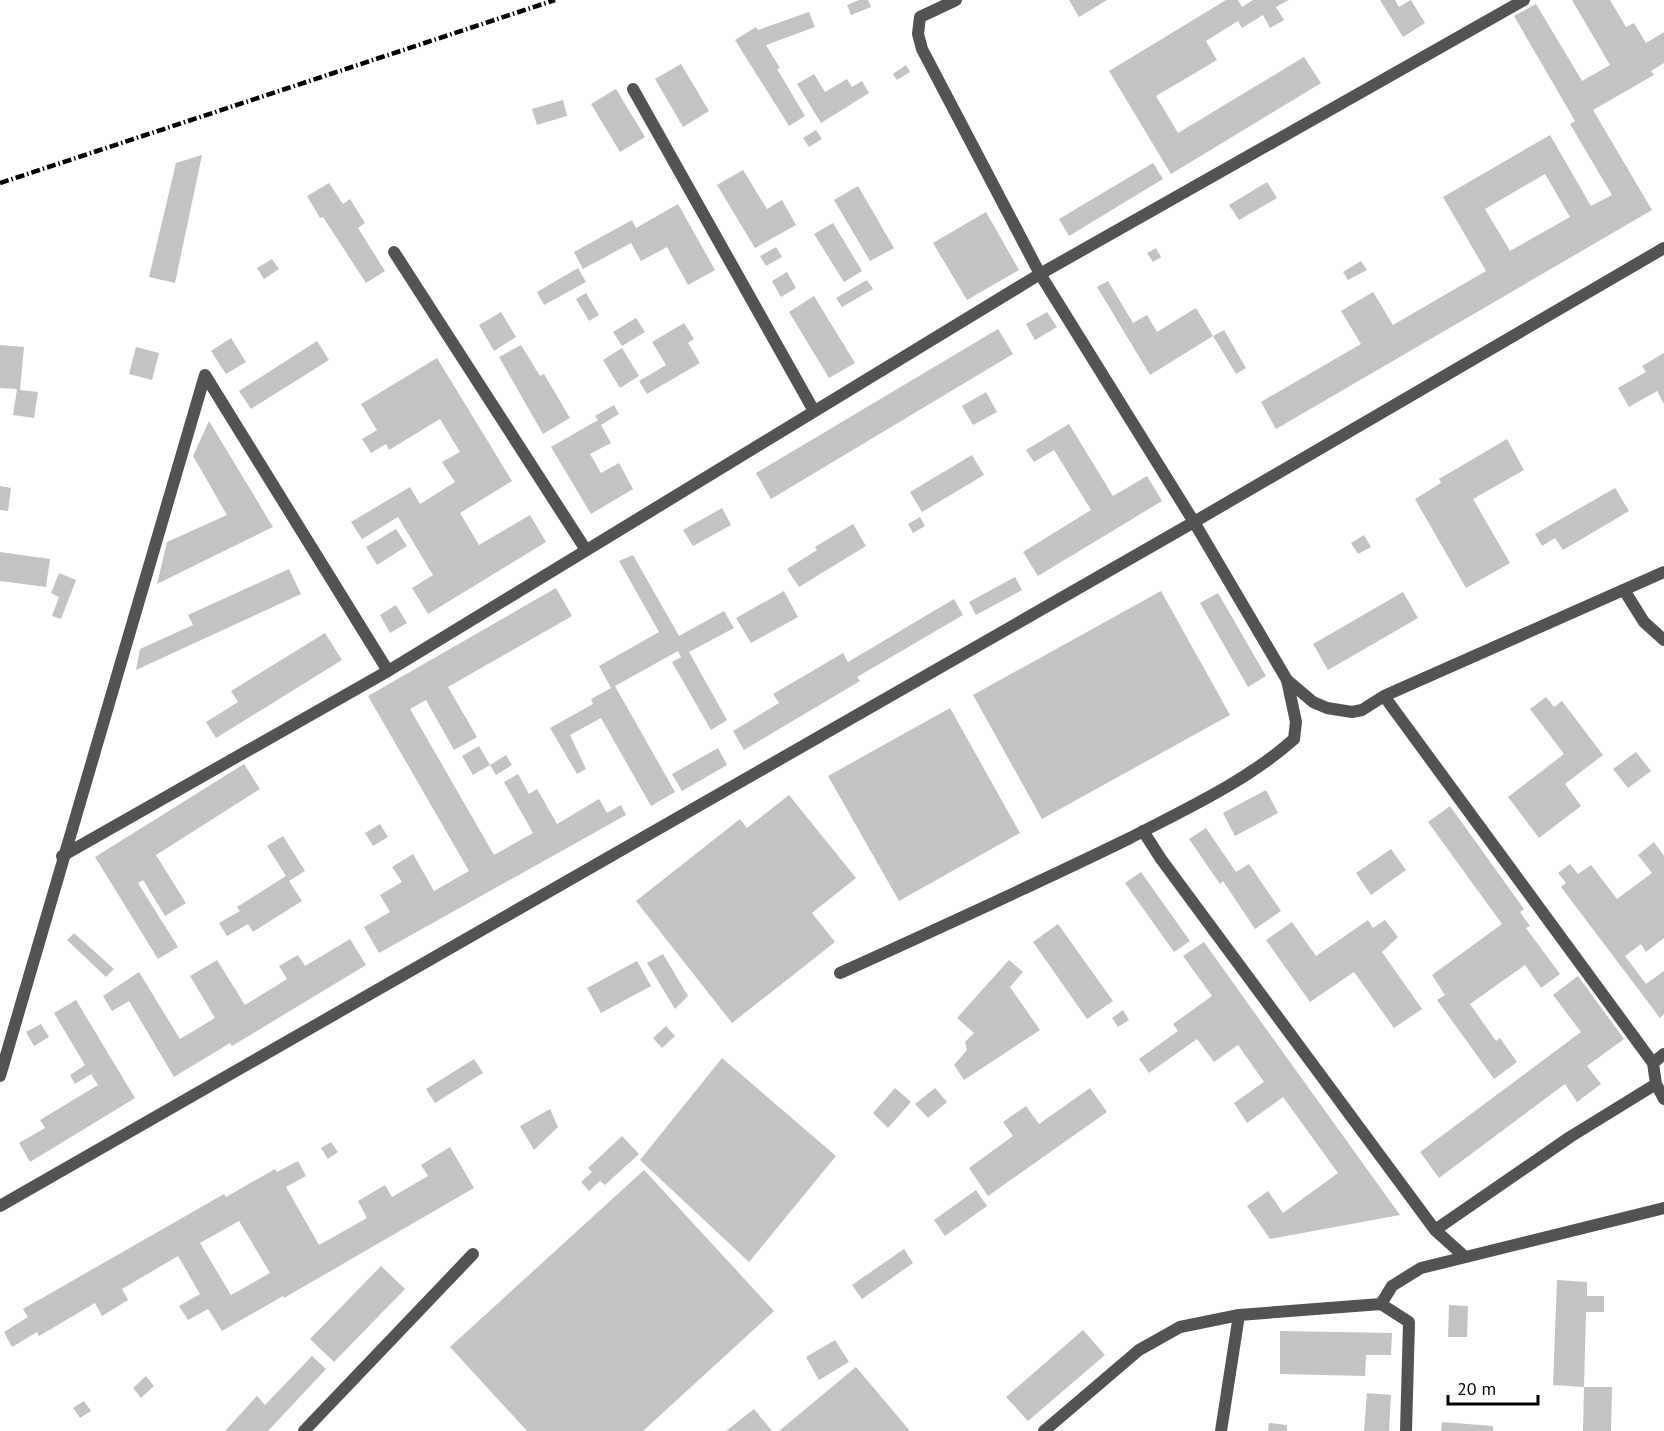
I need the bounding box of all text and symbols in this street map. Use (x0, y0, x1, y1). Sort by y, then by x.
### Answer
scale bar (1448, 1368, 1538, 1406)
text: 20 m (1457, 1377, 1496, 1400)

